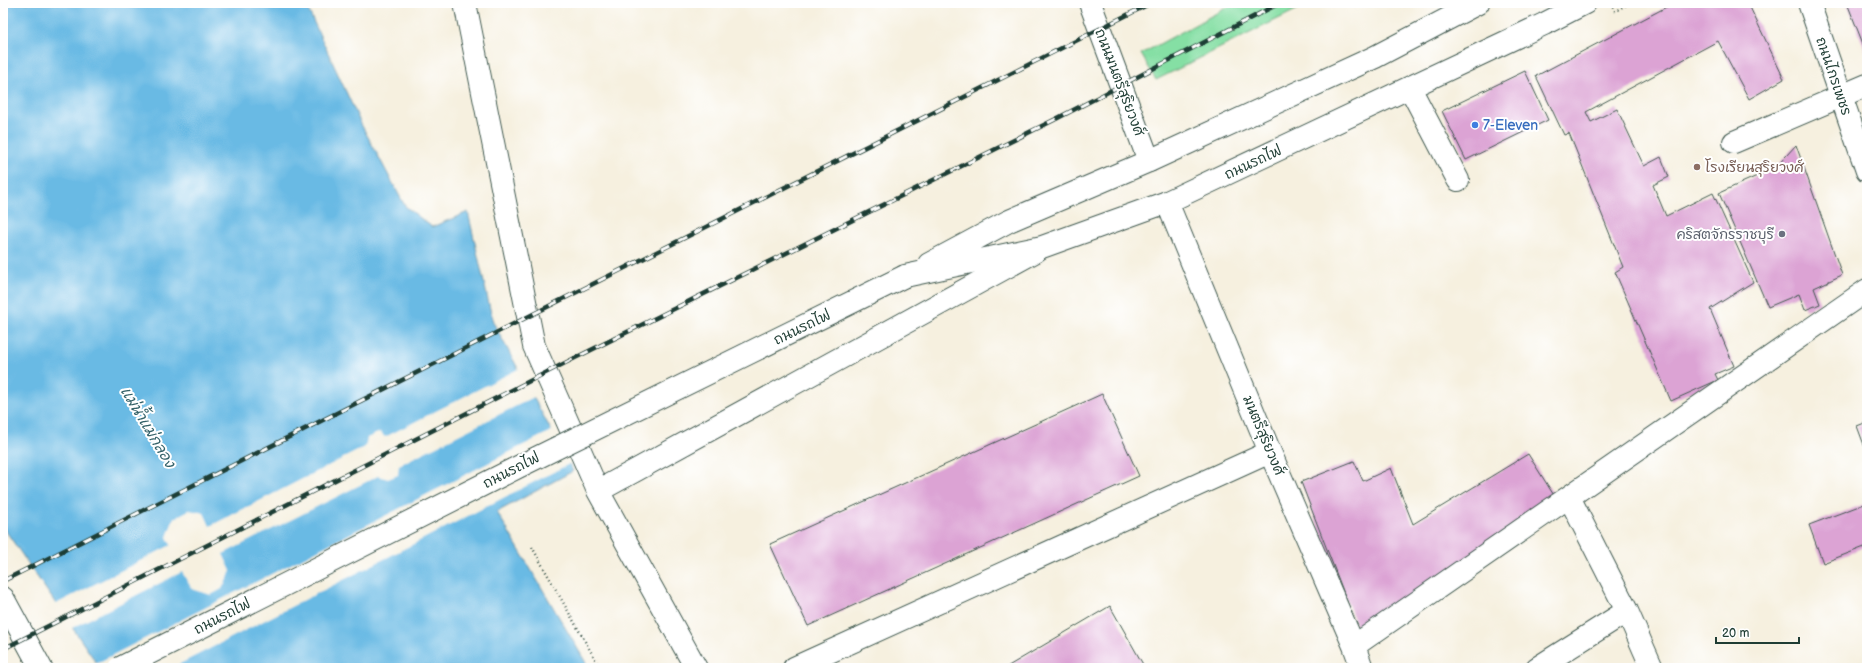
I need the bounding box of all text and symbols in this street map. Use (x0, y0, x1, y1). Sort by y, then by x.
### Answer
street label: ถนนมนตรีสุริยวงศ์ (1090, 26, 1149, 140)
street label: ถนนไกรเพชร (1812, 34, 1856, 118)
place label: 7-Eleven (1483, 117, 1538, 134)
marker: 7-Eleven (1470, 120, 1480, 130)
street label: ถนนรถไฟ (1221, 141, 1285, 183)
place label: โรงเรียนสุริยวงศ์ (1705, 158, 1805, 177)
marker: โรงเรียนสุริยวงศ์ (1692, 162, 1702, 172)
place label: คริสตจักรราชบุรี (1676, 226, 1774, 244)
marker: คริสตจักรราชบุรี (1777, 229, 1787, 239)
street label: ถนนรถไฟ (770, 305, 834, 349)
water label: แม่น้ำแม่กลอง (116, 381, 184, 472)
street label: มนตรีสุริยวงศ์ (1238, 393, 1289, 479)
street label: ถนนรถไฟ (480, 448, 542, 492)
street label: ถนนรถไฟ (191, 594, 253, 638)
scale bar (1716, 619, 1799, 645)
text: 20 m (1722, 626, 1749, 641)

